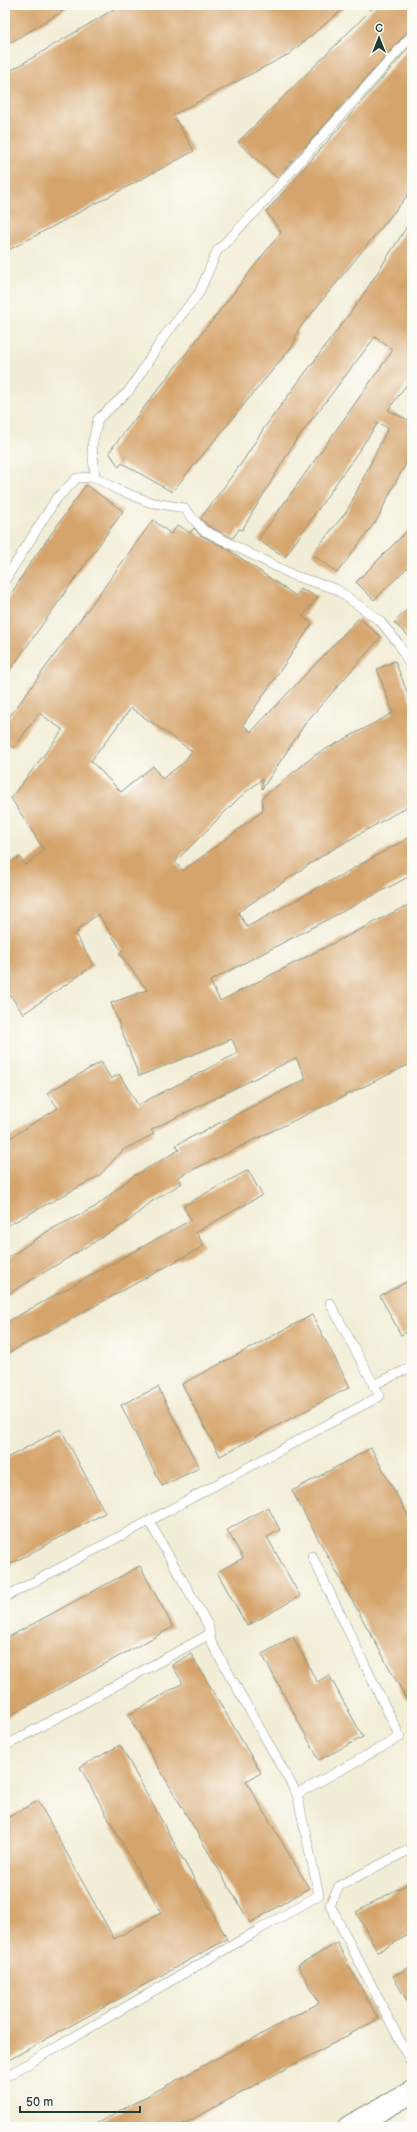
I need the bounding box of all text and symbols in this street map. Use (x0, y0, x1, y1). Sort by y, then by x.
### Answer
north arrow (359, 18, 399, 58)
text: С (375, 22, 383, 35)
scale bar (20, 2088, 140, 2114)
text: 50 m (26, 2095, 53, 2110)

